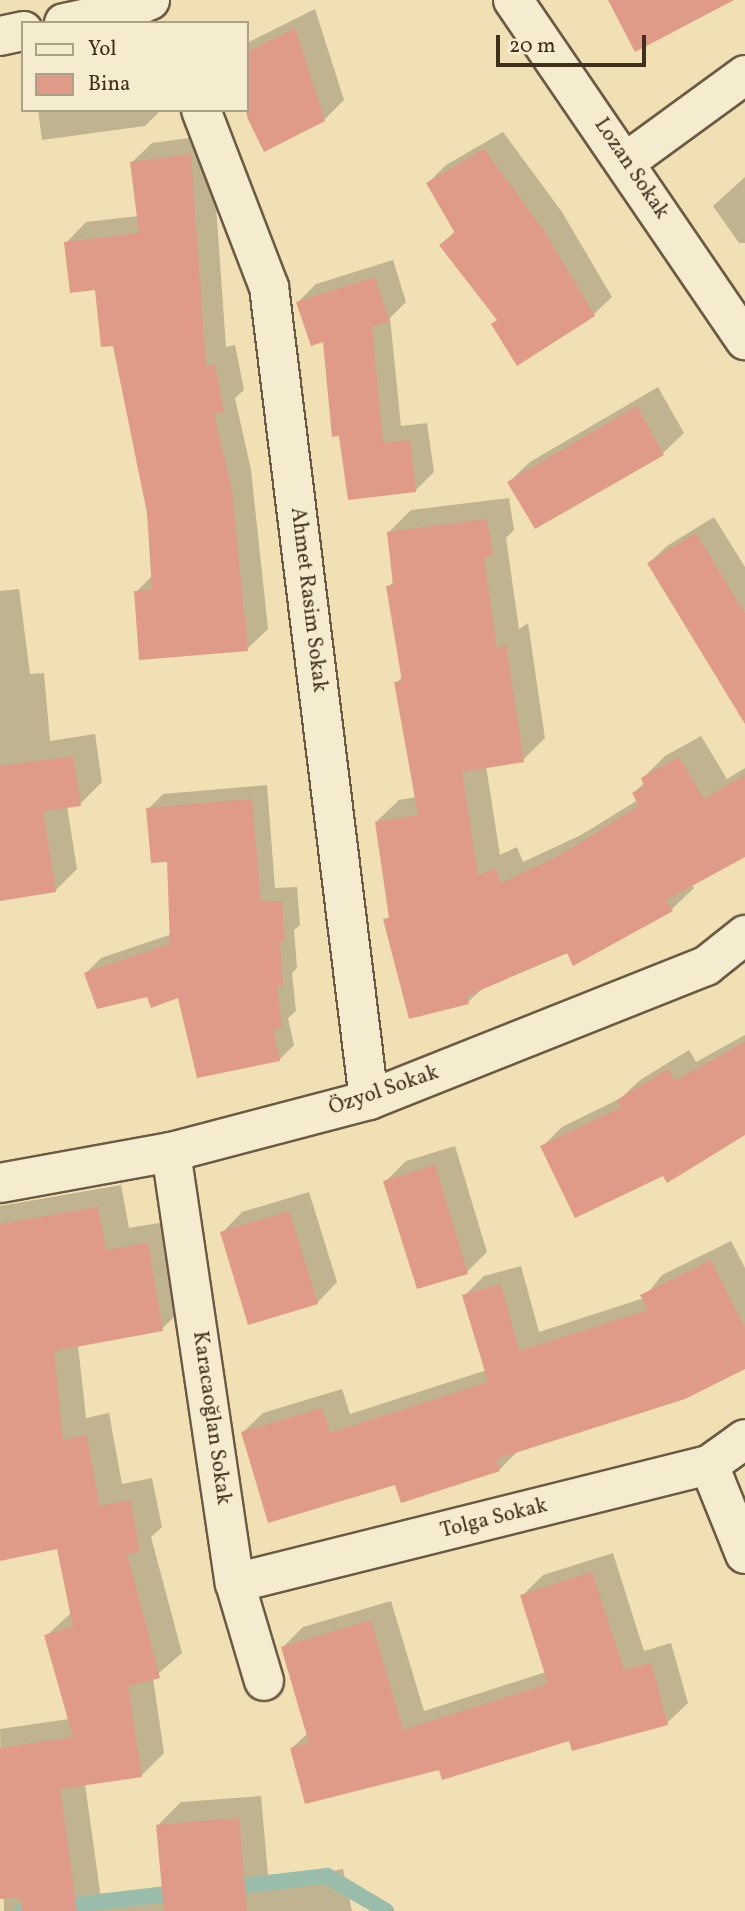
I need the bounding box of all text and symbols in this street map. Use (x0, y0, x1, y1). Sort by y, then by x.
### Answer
legend (21, 21, 248, 112)
scale bar (500, 21, 650, 65)
text: 20 m (509, 32, 555, 61)
text: Yol (88, 35, 117, 64)
text: Bina (88, 70, 130, 99)
street label: Lozan Sokak (588, 114, 674, 224)
street label: Ahmet Rasim Sokak (284, 506, 332, 694)
street label: Özyol Sokak (326, 1060, 442, 1122)
street label: Karacaoğlan Sokak (186, 1330, 236, 1506)
street label: Tolga Sokak (438, 1494, 550, 1544)

